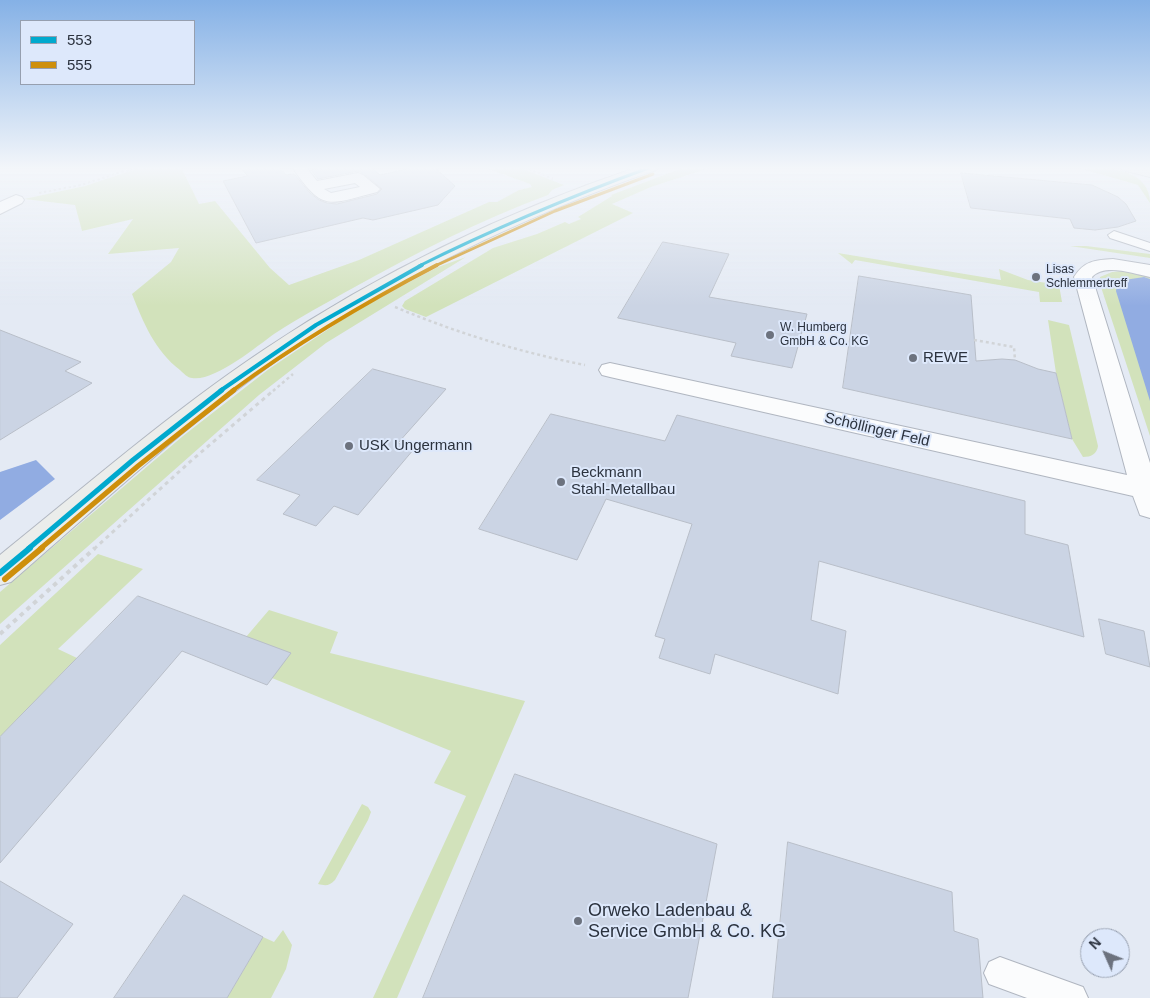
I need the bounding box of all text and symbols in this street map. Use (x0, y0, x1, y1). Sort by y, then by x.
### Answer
legend (20, 20, 195, 85)
text: 553 (67, 31, 92, 48)
text: 555 (67, 56, 92, 73)
place label: Lisas Schlemmertreff (1046, 263, 1127, 291)
marker: Lisas Schlemmertreff (1030, 271, 1042, 283)
place label: W. Humberg GmbH & Co. KG (780, 321, 869, 349)
marker: W. Humberg GmbH & Co. KG (764, 329, 776, 341)
place label: REWE (923, 349, 968, 367)
marker: REWE (907, 352, 919, 364)
street label: Schöllinger Feld (823, 409, 931, 451)
place label: USK Ungermann (359, 437, 472, 455)
marker: USK Ungermann (343, 440, 355, 452)
place label: Beckmann Stahl-Metallbau (571, 464, 675, 499)
marker: Beckmann Stahl-Metallbau (555, 476, 567, 488)
place label: Orweko Ladenbau & Service GmbH & Co. KG (588, 900, 786, 942)
marker: Orweko Ladenbau & Service GmbH & Co. KG (572, 915, 584, 927)
north arrow (1080, 928, 1130, 978)
text: N (1086, 934, 1104, 952)

